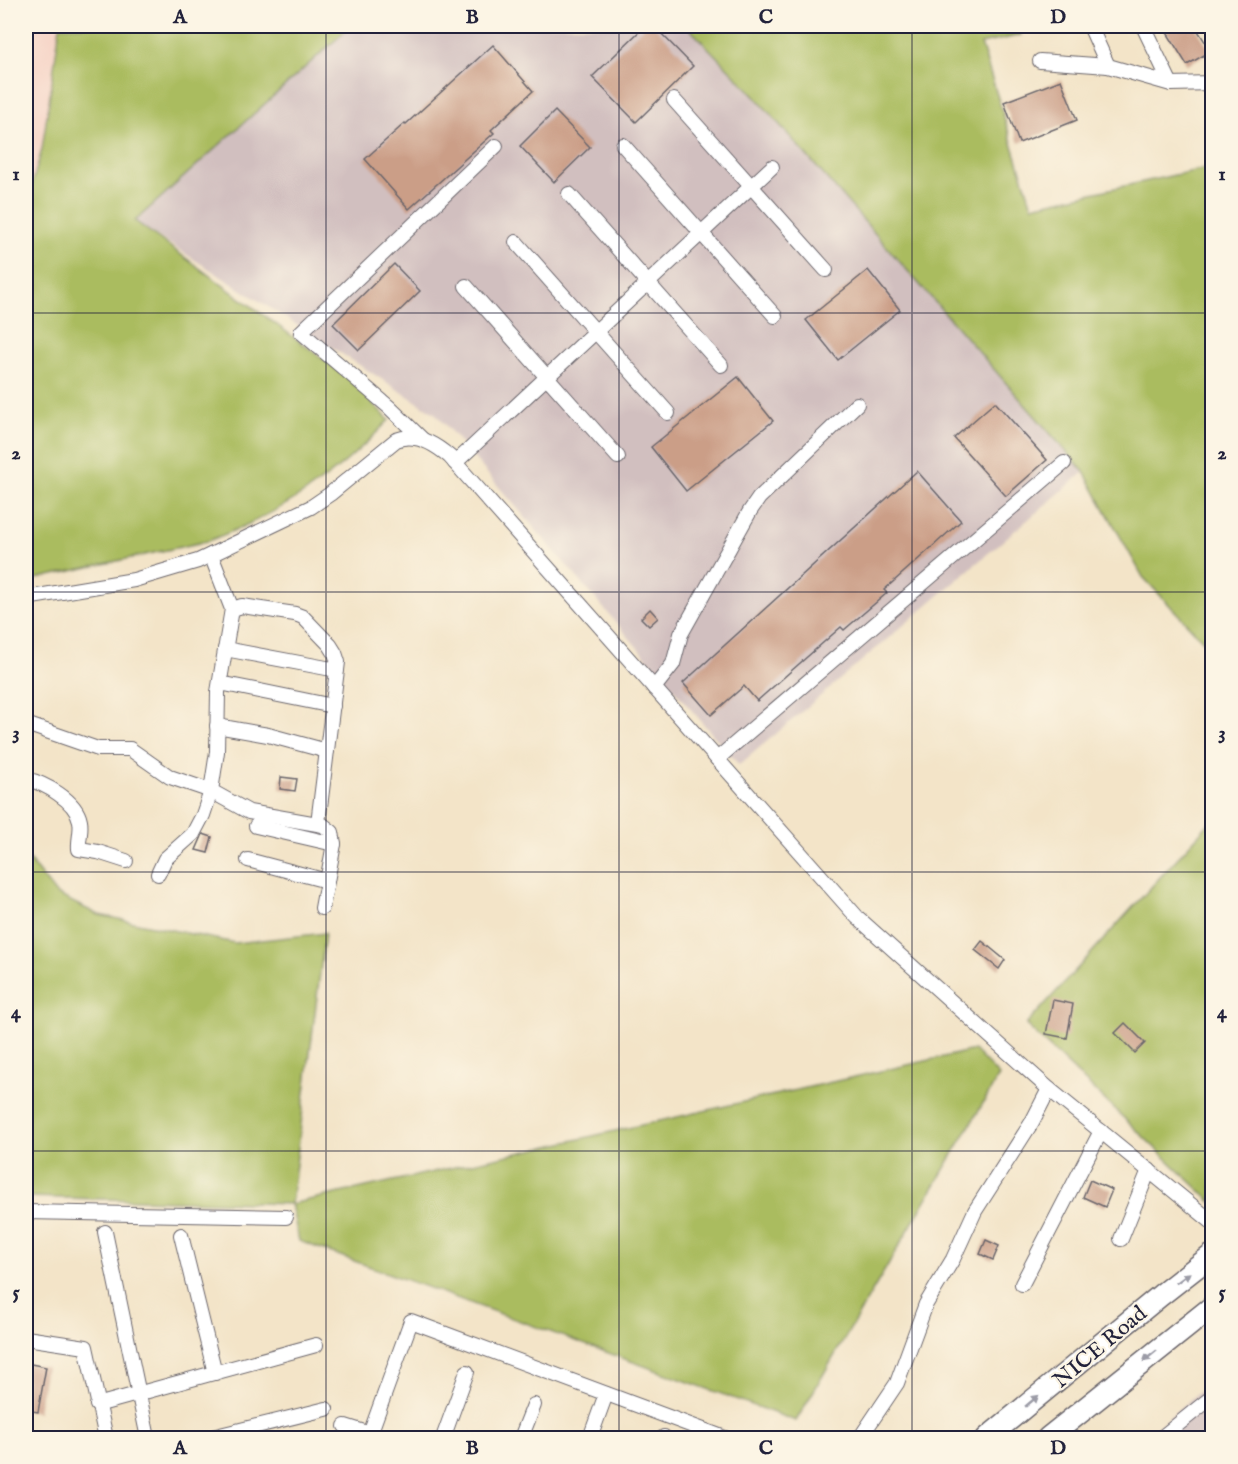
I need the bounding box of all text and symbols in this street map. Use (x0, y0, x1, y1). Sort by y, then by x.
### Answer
text: A (172, 5, 188, 30)
text: B (465, 5, 479, 30)
text: C (759, 5, 773, 30)
text: D (1050, 5, 1066, 30)
text: 1 (12, 162, 20, 187)
text: 1 (1218, 162, 1226, 187)
text: 2 (11, 441, 21, 466)
text: 2 (1217, 441, 1227, 466)
text: 3 (12, 721, 20, 746)
text: 3 (1218, 721, 1226, 746)
text: 4 (11, 1000, 22, 1025)
text: 4 (1217, 1000, 1228, 1025)
one-way arrow (1175, 1271, 1191, 1284)
text: 5 (12, 1280, 20, 1305)
text: 5 (1218, 1280, 1226, 1305)
street label: NICE Road (1048, 1300, 1153, 1395)
one-way arrow (1142, 1350, 1158, 1363)
one-way arrow (1024, 1395, 1040, 1408)
text: A (172, 1436, 188, 1461)
text: B (465, 1436, 479, 1461)
text: C (759, 1436, 773, 1461)
text: D (1050, 1436, 1066, 1461)

